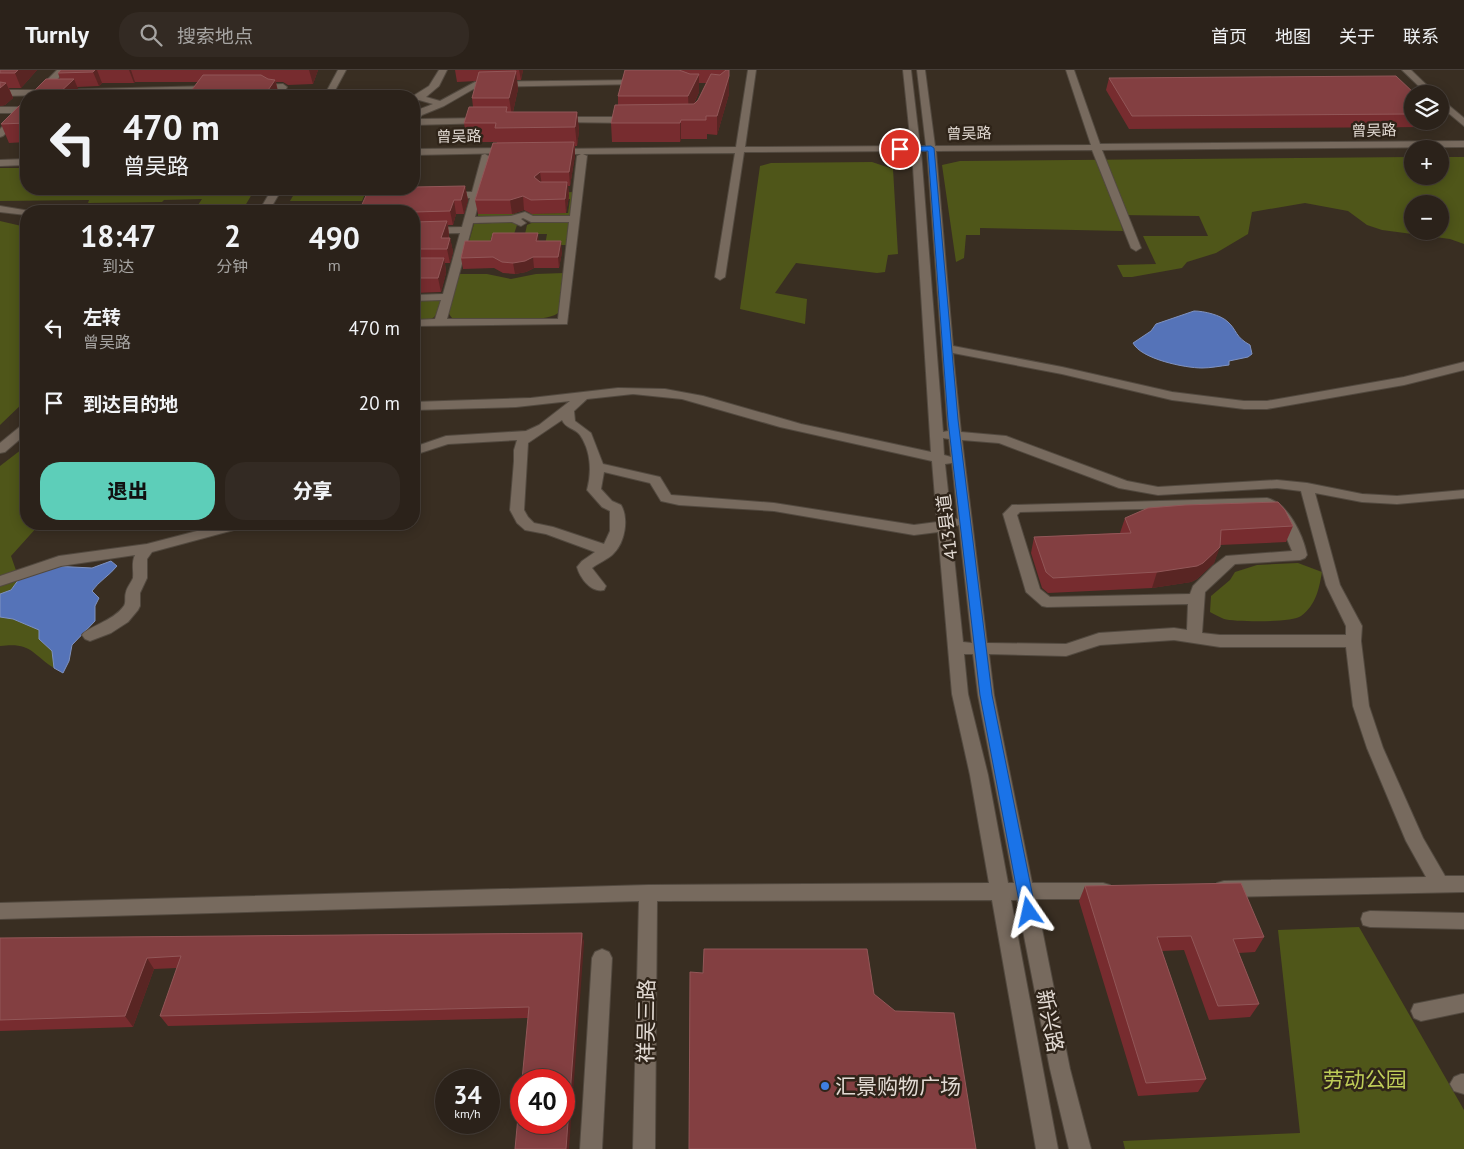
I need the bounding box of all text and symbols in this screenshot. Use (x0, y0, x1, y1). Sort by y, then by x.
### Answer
search box (119, 12, 469, 57)
text: Turnly (25, 19, 89, 50)
icon: search (137, 21, 165, 49)
text: 搜索地点 (177, 24, 253, 48)
text: 首页 (1211, 25, 1247, 48)
text: 地图 (1275, 25, 1311, 48)
text: 关于 (1339, 25, 1375, 48)
text: 联系 (1403, 25, 1439, 48)
map controls (1404, 85, 1449, 240)
button: layers (1404, 85, 1449, 130)
text: 470 m (123, 104, 220, 150)
icon: left (40, 110, 105, 175)
street label: 曾吴路 (1351, 120, 1397, 140)
street label: 曾吴路 (946, 123, 992, 143)
street label: 曾吴路 (436, 126, 482, 146)
pin (879, 128, 921, 170)
icon: arrive (886, 135, 914, 163)
button: + (1404, 140, 1449, 185)
text: 曾吴路 (123, 152, 189, 180)
button: − (1404, 195, 1449, 240)
text: 18:47 (80, 216, 156, 255)
text: 2 (224, 216, 241, 255)
text: 490 (309, 218, 360, 257)
text: m (328, 255, 341, 275)
text: 到达 (102, 256, 134, 276)
text: 分钟 (217, 256, 249, 276)
text: 左转 (83, 305, 121, 329)
icon: left (40, 314, 68, 342)
text: 470 m (348, 316, 400, 340)
text: 曾吴路 (83, 332, 131, 352)
icon: arrive (40, 389, 68, 417)
text: 20 m (359, 391, 400, 415)
text: 到达目的地 (83, 392, 178, 416)
button: 退出 (40, 462, 215, 520)
button: 分享 (225, 462, 400, 520)
street label: 413县道 (932, 493, 962, 561)
position arrow (1002, 885, 1054, 937)
street label: 祥吴三路 (632, 979, 660, 1063)
street label: 新兴路 (1031, 988, 1069, 1054)
park label: 劳动公园 (1323, 1066, 1407, 1093)
speed limit sign: 40 (510, 1069, 575, 1134)
place label: 汇景购物广场 (835, 1073, 961, 1100)
text: 34 (453, 1079, 482, 1111)
marker: 汇景购物广场 (819, 1080, 831, 1092)
text: km/h (454, 1106, 481, 1121)

